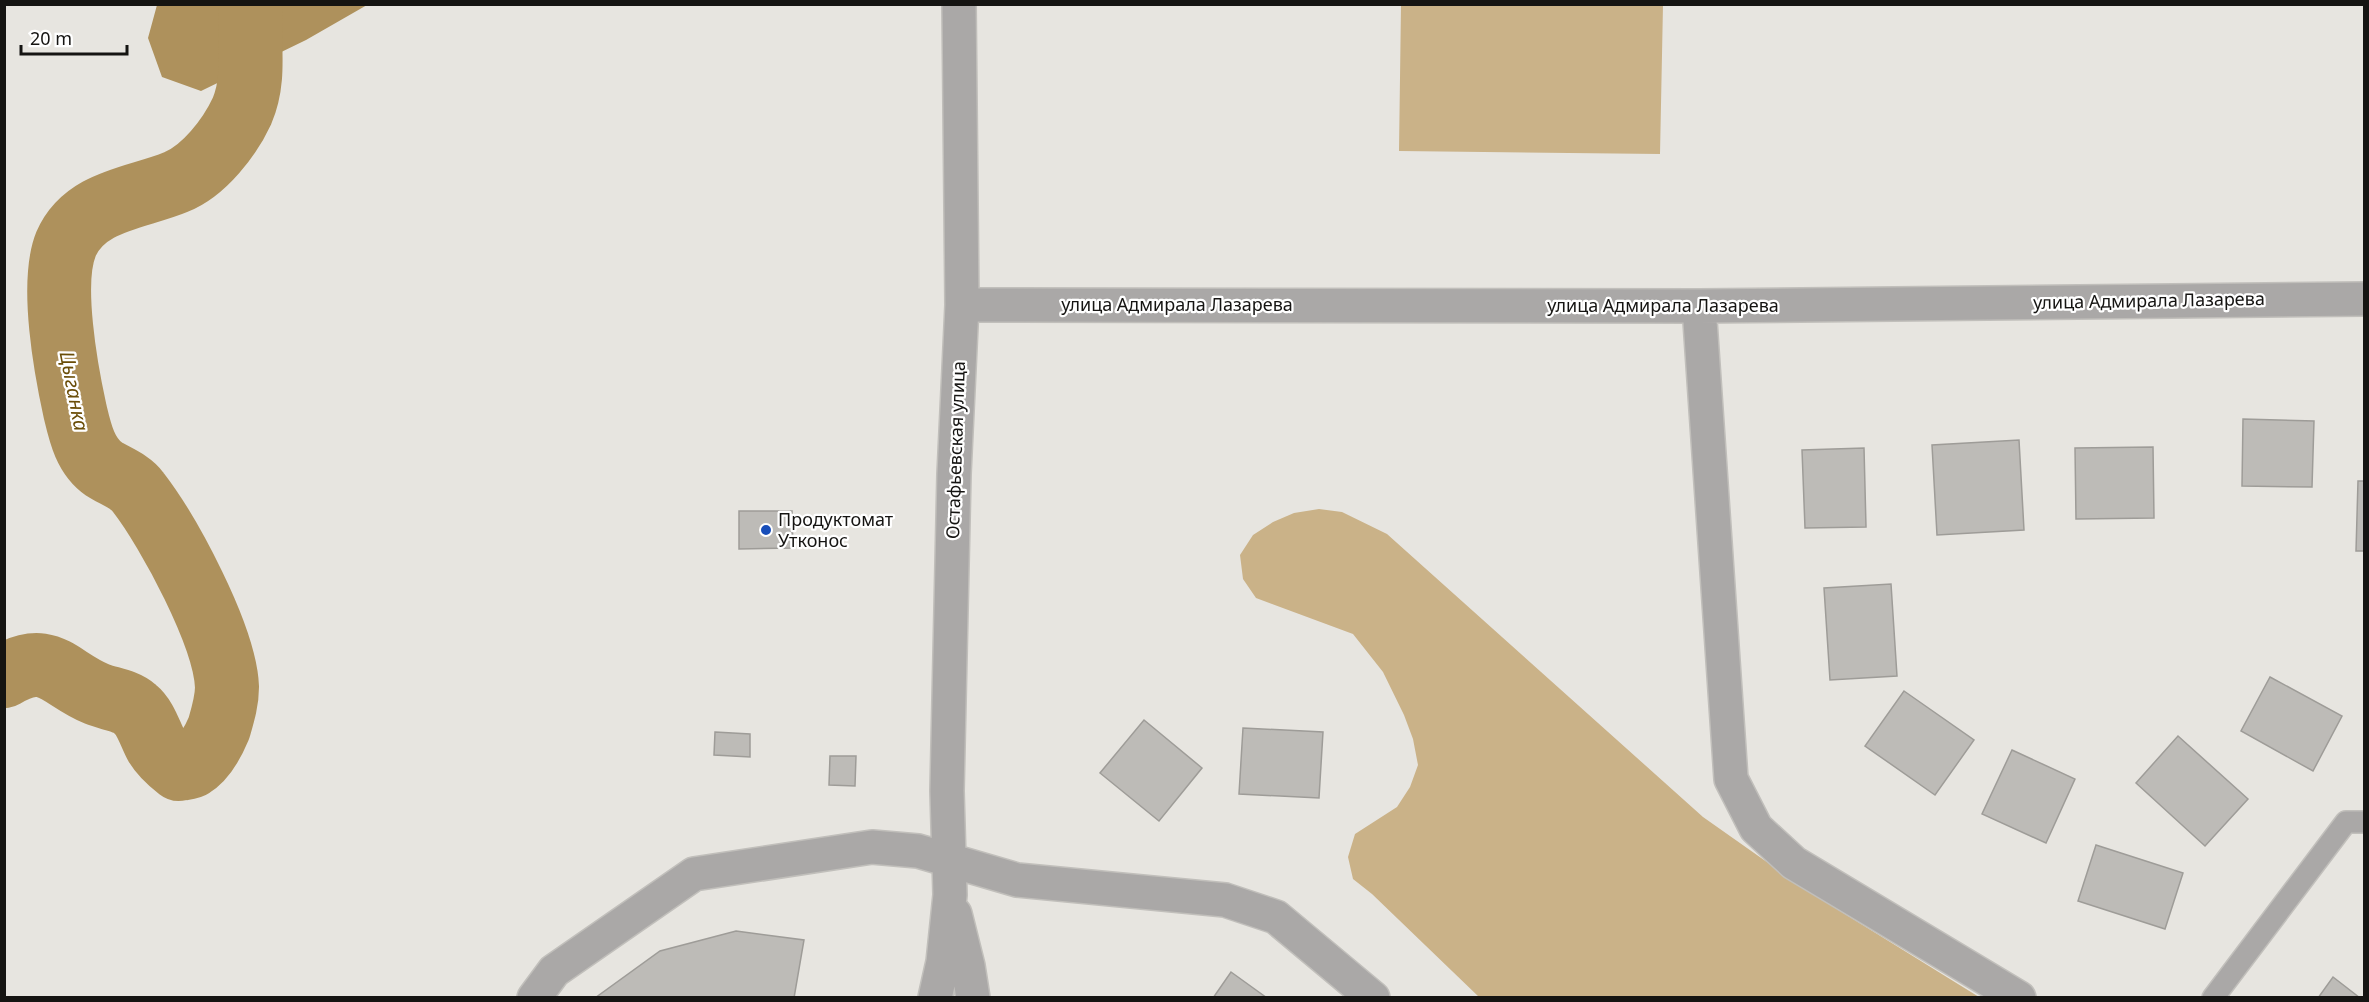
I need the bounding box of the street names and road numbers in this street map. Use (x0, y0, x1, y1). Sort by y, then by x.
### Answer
street label: улица Адмирала Лазарева (2033, 286, 2265, 314)
street label: улица Адмирала Лазарева (1061, 292, 1293, 316)
street label: улица Адмирала Лазарева (1547, 293, 1779, 317)
street label: Остафьевская улица (940, 360, 970, 539)

